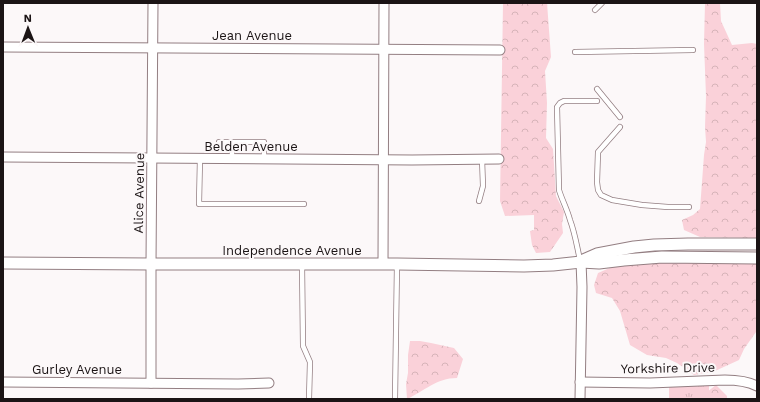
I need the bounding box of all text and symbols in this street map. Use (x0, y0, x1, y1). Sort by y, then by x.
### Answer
north arrow (8, 8, 48, 48)
text: N (24, 12, 32, 25)
street label: Jean Avenue (212, 28, 292, 43)
street label: Belden Avenue (204, 139, 298, 154)
street label: Alice Avenue (131, 153, 147, 233)
street label: Independence Avenue (222, 243, 362, 258)
street label: Yorkshire Drive (621, 360, 715, 376)
street label: Gurley Avenue (32, 362, 122, 377)

